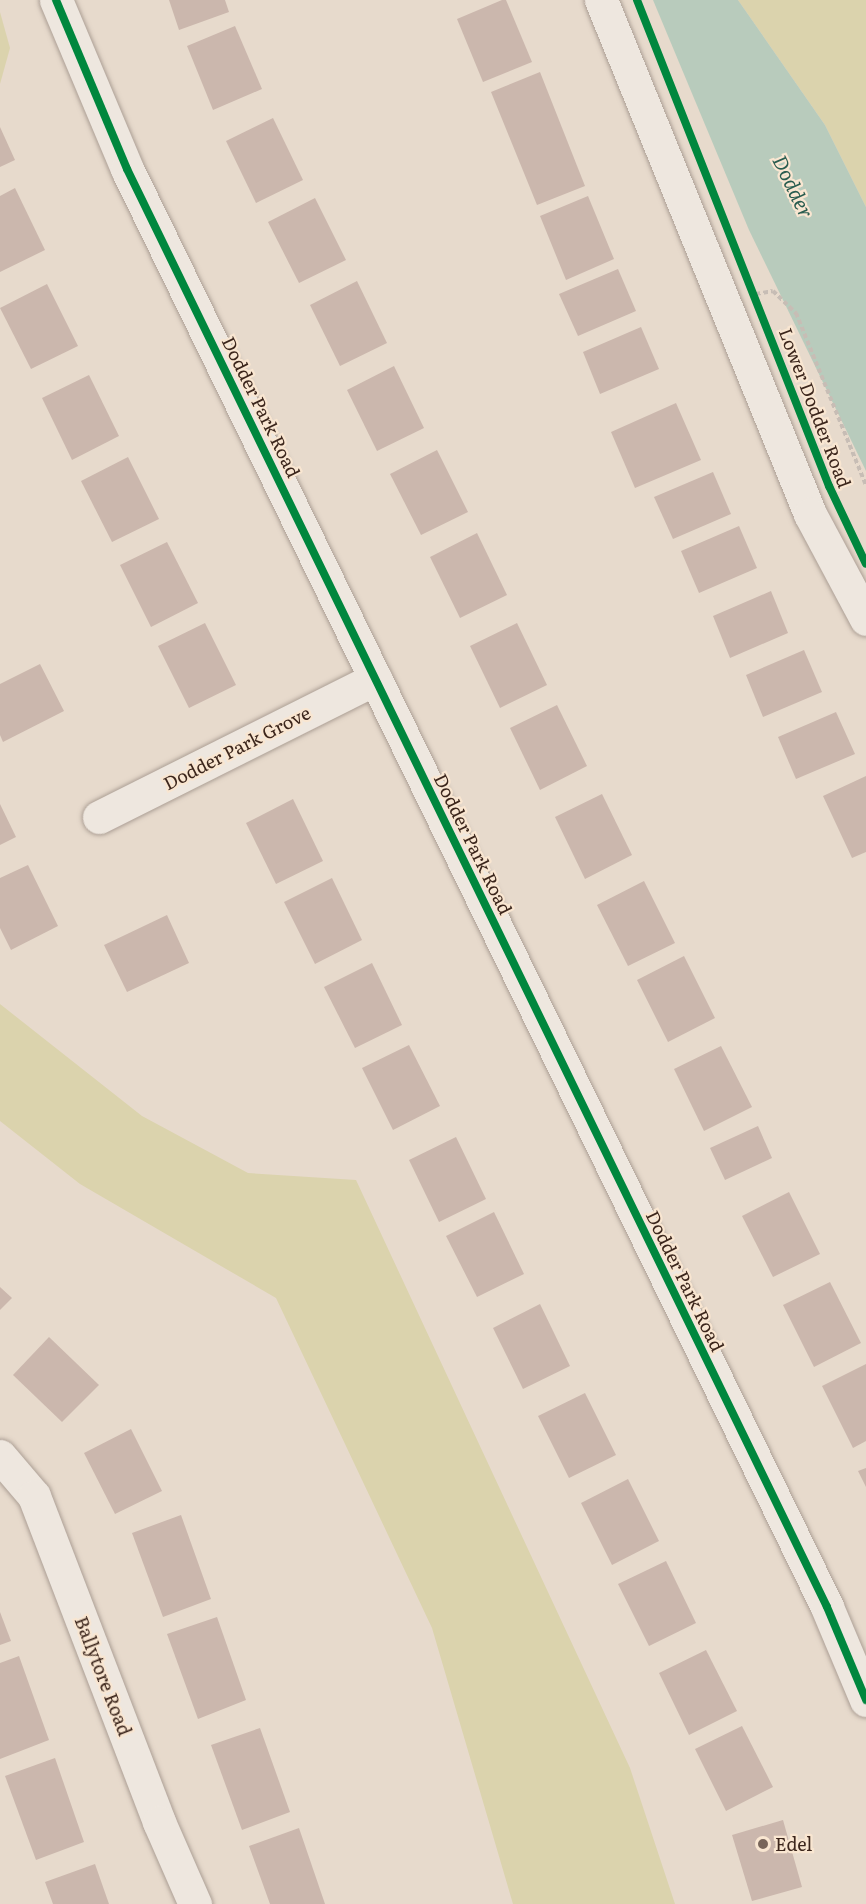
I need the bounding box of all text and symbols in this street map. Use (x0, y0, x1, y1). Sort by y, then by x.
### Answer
water label: Dodder (769, 151, 819, 221)
street label: Lower Dodder Road (775, 325, 855, 491)
street label: Dodder Park Road (218, 333, 304, 481)
street label: Dodder Park Grove (160, 702, 314, 794)
street label: Dodder Park Road (430, 770, 516, 918)
street label: Dodder Park Road (642, 1207, 728, 1355)
street label: Ballytore Road (70, 1613, 136, 1739)
place label: Edel (775, 1833, 812, 1855)
marker: Edel (756, 1837, 770, 1851)

